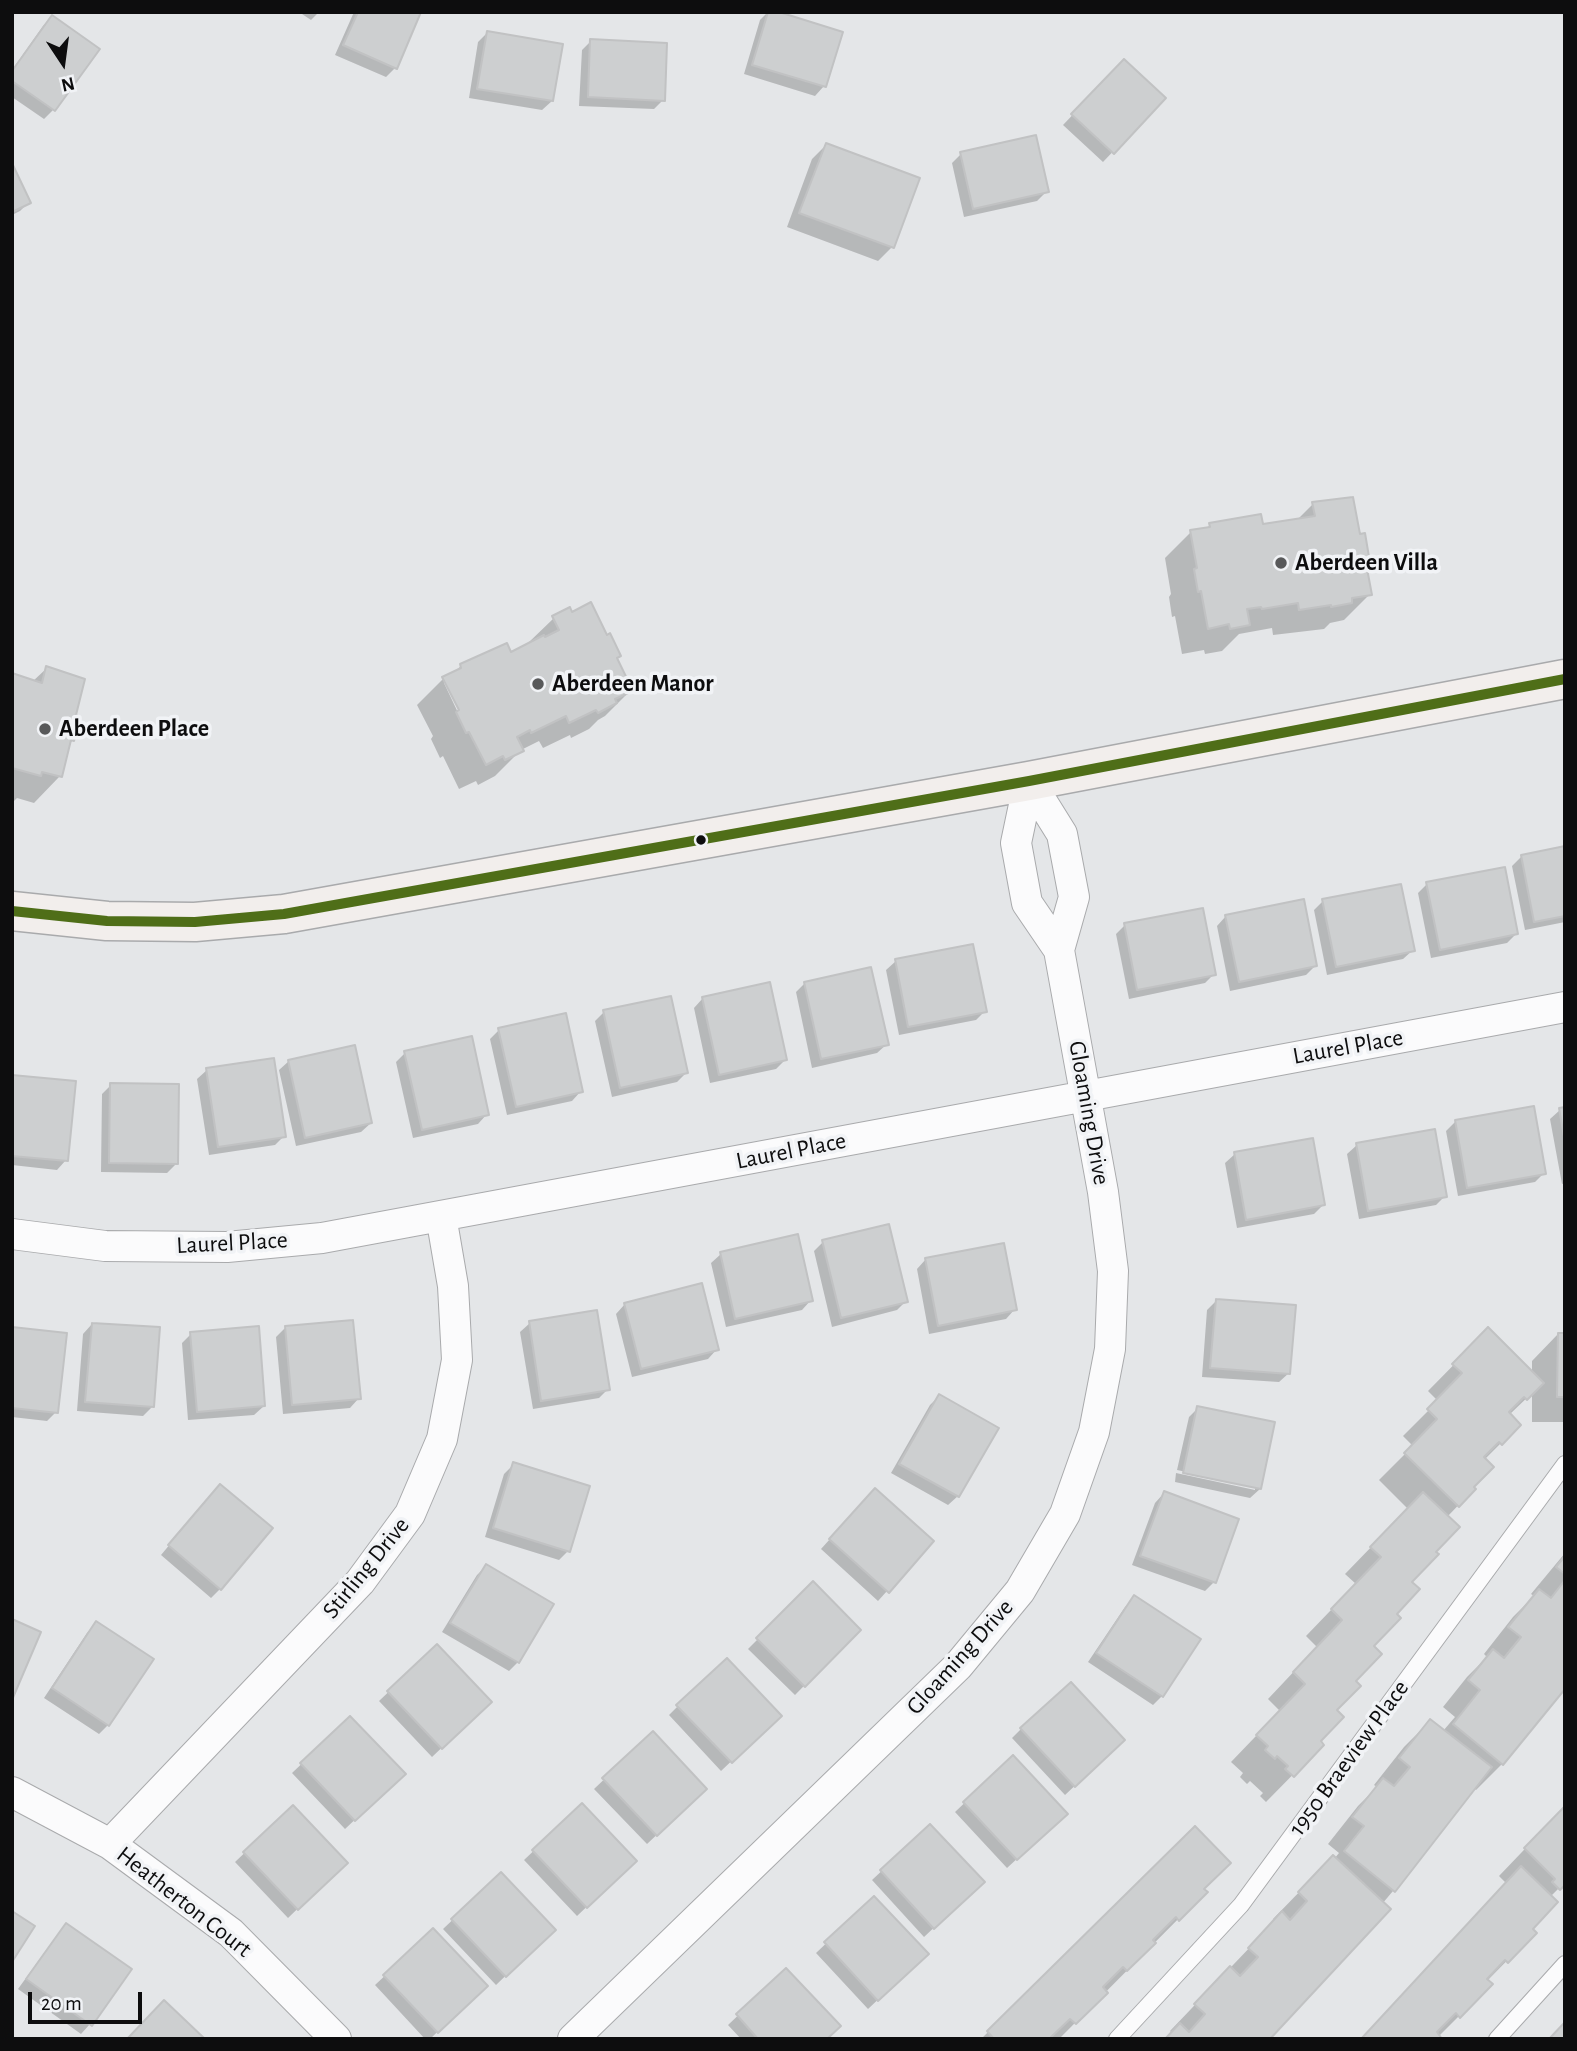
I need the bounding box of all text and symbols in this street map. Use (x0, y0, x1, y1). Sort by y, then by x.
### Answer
north arrow (28, 28, 98, 98)
text: N (59, 73, 76, 95)
place label: Aberdeen Villa (1295, 549, 1438, 577)
marker: Aberdeen Villa (1273, 555, 1289, 571)
place label: Aberdeen Manor (552, 670, 713, 698)
marker: Aberdeen Manor (530, 676, 546, 692)
place label: Aberdeen Place (59, 715, 209, 743)
marker: Aberdeen Place (37, 721, 53, 737)
unlabelled marker (694, 833, 708, 847)
street label: Laurel Place (1291, 1023, 1405, 1071)
street label: Gloaming Drive (1062, 1039, 1116, 1187)
street label: Laurel Place (734, 1126, 848, 1176)
street label: Laurel Place (176, 1226, 288, 1260)
street label: Stirling Drive (316, 1511, 416, 1625)
street label: Gloaming Drive (901, 1593, 1019, 1721)
street label: 1950 Braeview Place (1283, 1675, 1415, 1841)
street label: Heatherton Court (111, 1840, 257, 1964)
scale bar (32, 1978, 145, 2022)
text: 20 m (41, 1993, 82, 2014)

